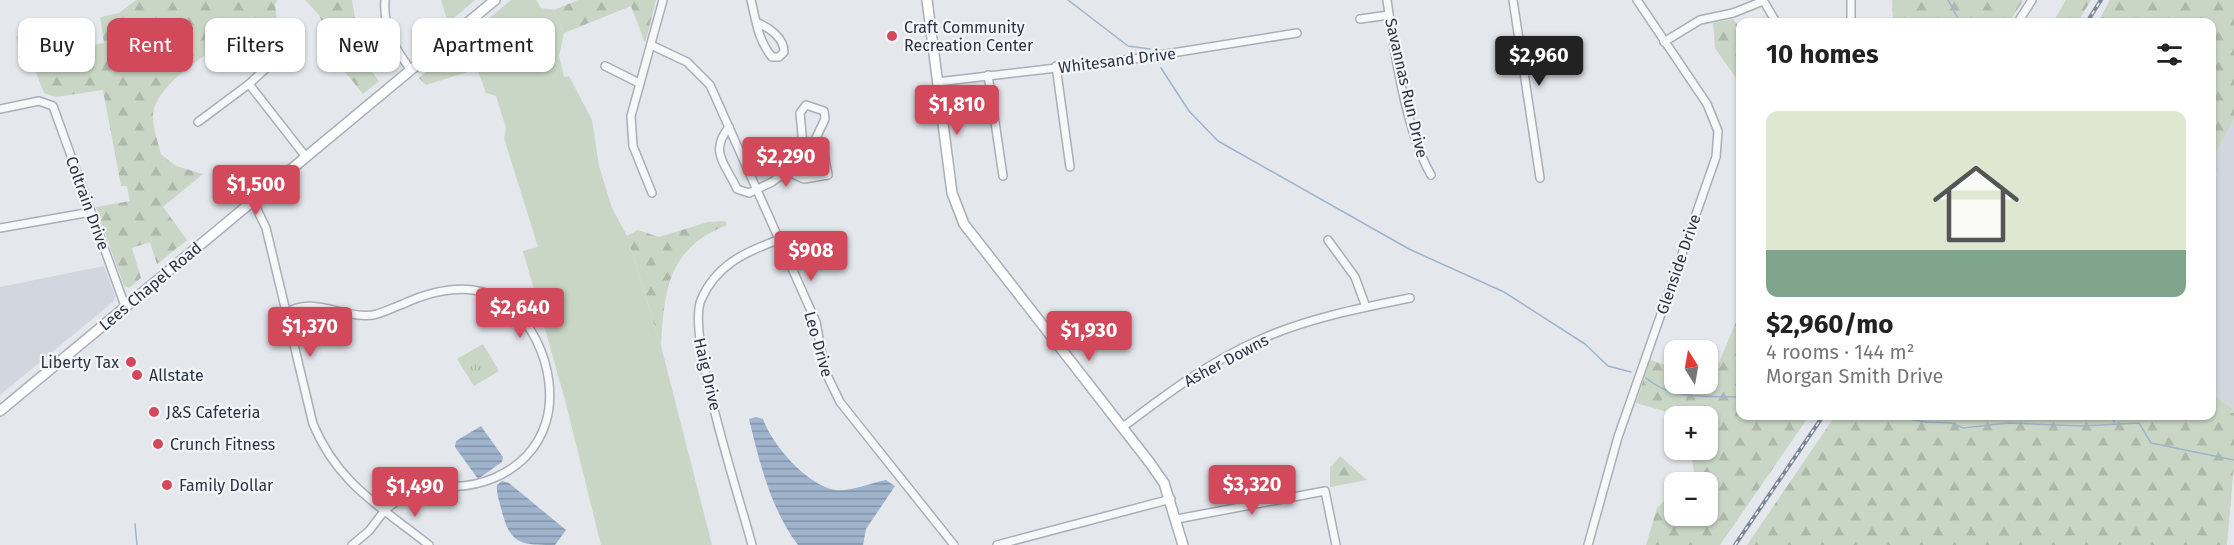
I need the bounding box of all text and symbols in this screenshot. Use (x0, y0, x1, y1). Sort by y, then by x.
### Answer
street label: Savannas Run Drive (1381, 16, 1432, 160)
chip: Buy (18, 18, 95, 72)
chip: Rent (107, 18, 193, 72)
chip: Filters (205, 18, 305, 72)
chip: New (317, 18, 400, 72)
chip: Apartment (412, 18, 555, 72)
place label: Craft Community Recreation Center (904, 18, 1034, 55)
marker: Craft Community Recreation Center (885, 29, 899, 43)
pin: $2,960 (1490, 36, 1588, 87)
icon: filters (2153, 38, 2186, 71)
text: 10 homes (1766, 39, 1879, 70)
text: $2,960 (1509, 43, 1569, 67)
street label: Whitesand Drive (1057, 44, 1177, 77)
pin: $1,810 (908, 85, 1006, 136)
text: $1,810 (929, 92, 985, 116)
pin: $2,290 (737, 137, 835, 188)
text: $2,290 (757, 144, 815, 168)
icon: home (1922, 150, 2030, 258)
street label: Coltrain Drive (62, 154, 113, 253)
pin: $1,500 (207, 165, 305, 216)
text: $1,500 (227, 172, 285, 196)
street label: Glenside Drive (1652, 212, 1705, 317)
pin: $908 (775, 231, 847, 282)
street label: Lees Chapel Road (95, 238, 205, 335)
text: $908 (788, 238, 834, 262)
pin: $2,640 (471, 288, 569, 339)
text: $2,640 (490, 295, 550, 319)
pin: $1,370 (261, 307, 359, 358)
street label: Leo Drive (800, 309, 837, 379)
text: $2,960/mo (1766, 309, 1893, 340)
pin: $1,930 (1040, 311, 1138, 362)
text: $1,370 (282, 314, 338, 338)
text: $1,930 (1061, 318, 1117, 342)
street label: Asher Downs (1181, 330, 1272, 391)
street label: Haig Drive (690, 336, 725, 412)
north arrow (1664, 340, 1718, 394)
map controls (1664, 340, 1718, 526)
text: 4 rooms · 144 m² (1766, 340, 1915, 364)
place label: Liberty Tax (40, 353, 119, 372)
marker: Liberty Tax (124, 355, 138, 369)
text: Morgan Smith Drive (1766, 364, 1943, 388)
place label: Allstate (149, 366, 204, 385)
marker: Allstate (130, 368, 144, 382)
place label: J&S Cafeteria (166, 403, 261, 422)
marker: J&S Cafeteria (147, 405, 161, 419)
button: + (1664, 406, 1718, 460)
place label: Crunch Fitness (170, 435, 275, 454)
marker: Crunch Fitness (151, 437, 165, 451)
pin: $3,320 (1203, 465, 1301, 516)
pin: $1,490 (366, 467, 464, 518)
text: $3,320 (1223, 472, 1281, 496)
button: − (1664, 472, 1718, 526)
text: $1,490 (386, 474, 444, 498)
place label: Family Dollar (179, 476, 274, 495)
marker: Family Dollar (160, 478, 174, 492)

